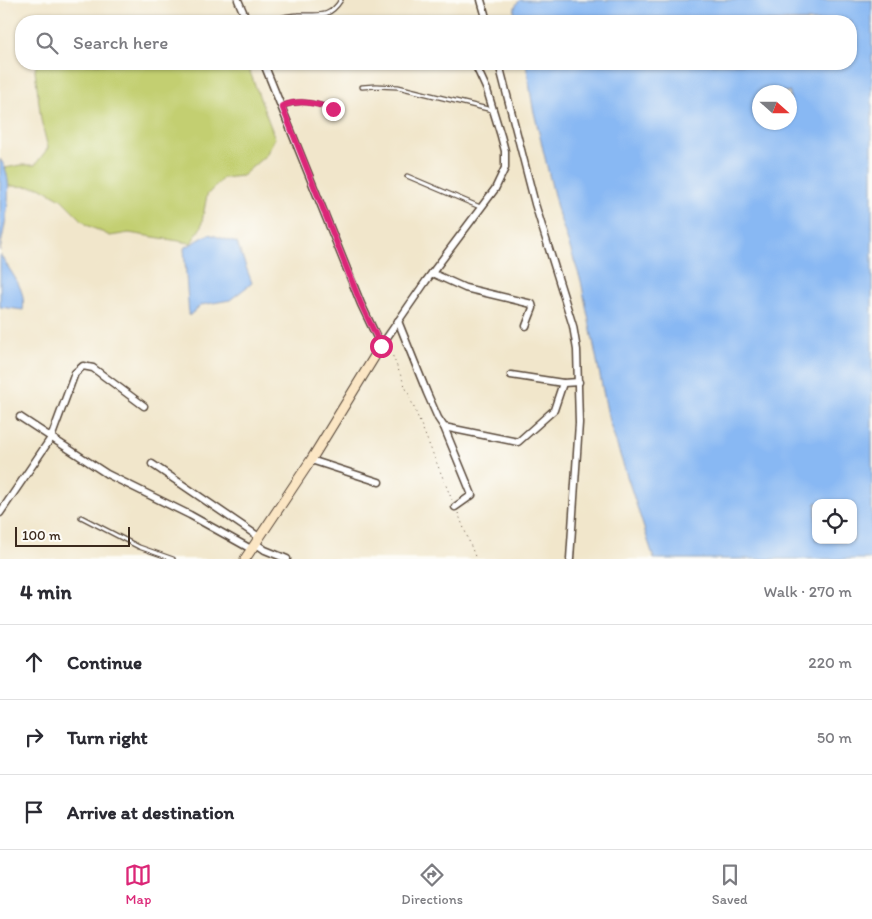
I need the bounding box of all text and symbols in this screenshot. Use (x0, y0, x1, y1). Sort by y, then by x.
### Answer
search box (15, 15, 857, 70)
icon: search (33, 29, 61, 57)
text: Search here (73, 31, 168, 54)
north arrow (752, 85, 797, 130)
route end (322, 98, 345, 121)
route start (370, 335, 393, 358)
map controls (812, 499, 857, 544)
button: locate (812, 499, 857, 544)
scale bar (15, 524, 130, 547)
text: 100 m (22, 527, 61, 544)
text: 4 min (20, 579, 72, 604)
text: Walk · 270 m (764, 582, 852, 601)
icon: ahead (20, 648, 48, 676)
text: Continue (67, 651, 142, 674)
text: 220 m (808, 653, 852, 672)
icon: right (20, 723, 48, 751)
text: Turn right (67, 726, 148, 749)
text: 50 m (817, 728, 852, 747)
icon: arrive (20, 798, 48, 826)
text: Arrive at destination (67, 801, 234, 824)
tab: Map (124, 861, 152, 908)
tab: Directions (401, 861, 463, 908)
tab: Saved (712, 861, 748, 908)

